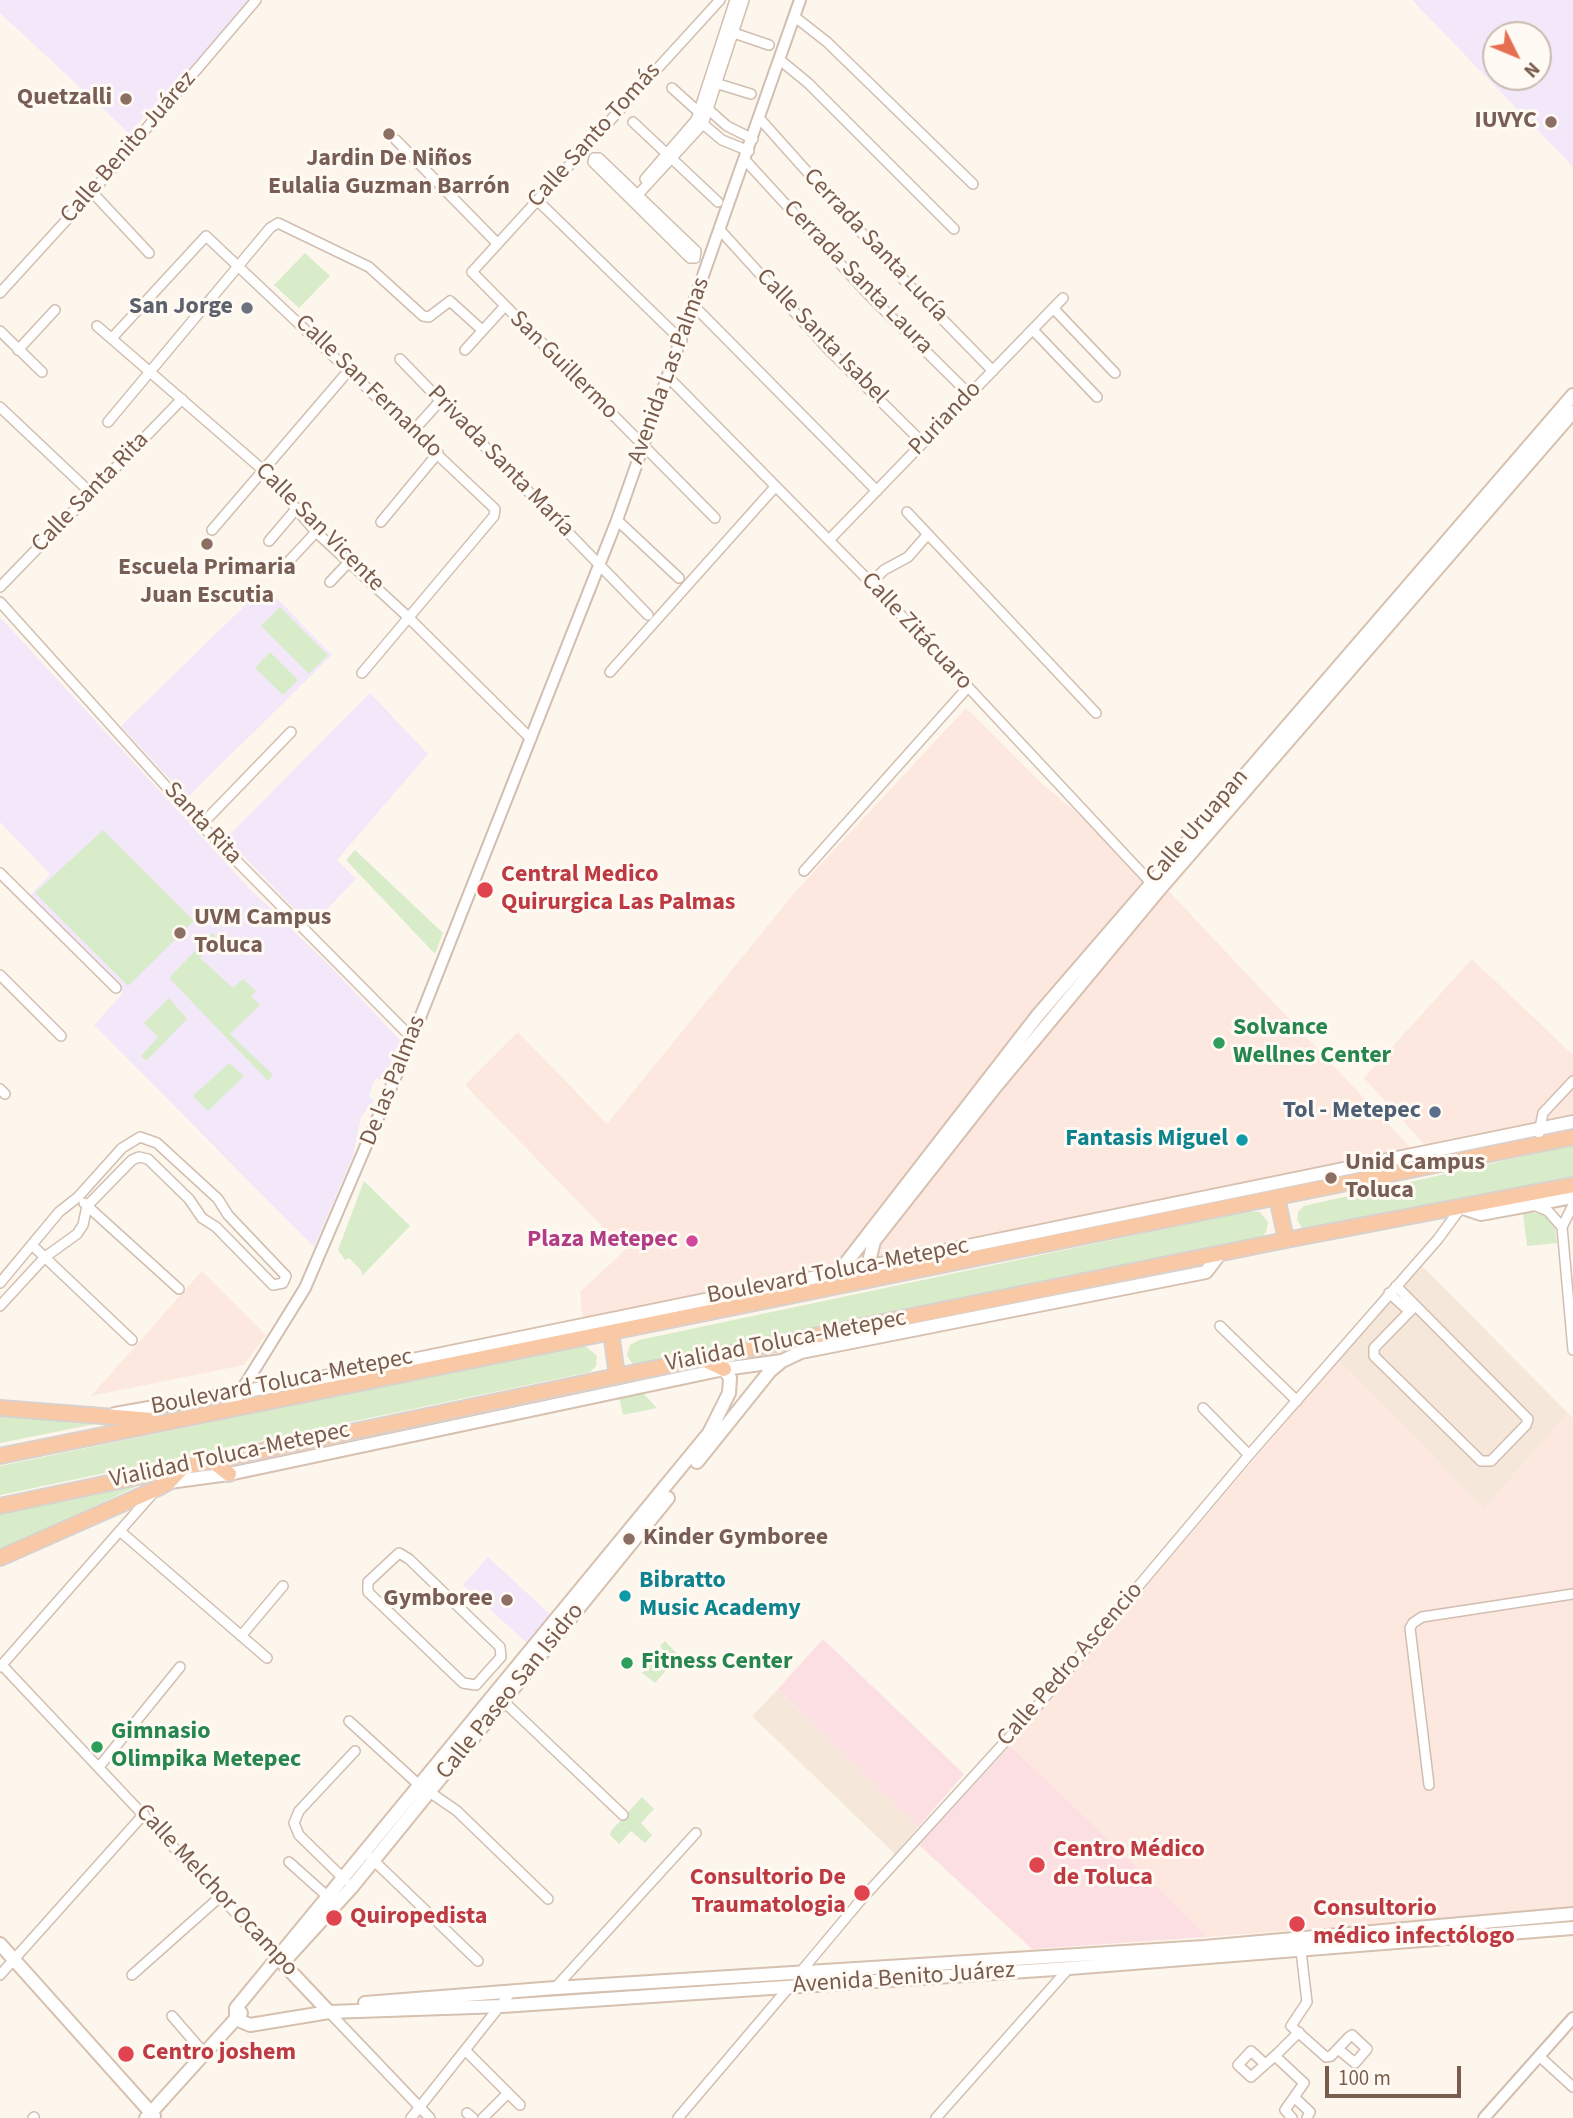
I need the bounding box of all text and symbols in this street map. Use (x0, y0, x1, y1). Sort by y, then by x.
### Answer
north arrow (1482, 21, 1552, 91)
text: N (1517, 55, 1545, 83)
street label: Calle Santo Tomás (523, 58, 667, 214)
street label: Calle Benito Juárez (55, 66, 203, 230)
place label: Quetzalli (17, 85, 112, 113)
marker: Quetzalli (118, 91, 134, 107)
place label: IUVYC (1475, 108, 1537, 136)
marker: IUVYC (1543, 114, 1559, 130)
marker: Jardin De Niños Eulalia Guzman Barrón (381, 126, 397, 142)
place label: Jardin De Niños Eulalia Guzman Barrón (268, 146, 510, 202)
street label: Cerrada Santa Lucía (796, 163, 954, 329)
street label: Cerrada Santa Laura (776, 195, 938, 361)
street label: Calle Santa Isabel (749, 263, 893, 411)
street label: Avenida Las Palmas (623, 274, 717, 468)
place label: San Jorge (129, 294, 233, 322)
marker: San Jorge (239, 300, 255, 316)
street label: San Guillermo (503, 306, 623, 426)
street label: Calle San Fernando (288, 309, 448, 465)
street label: Puriando (904, 376, 988, 462)
street label: Privada Santa María (420, 380, 580, 544)
street label: Calle Santa Rita (26, 427, 156, 559)
street label: Calle San Vicente (248, 457, 390, 599)
marker: Escuela Primaria Juan Escutia (199, 536, 215, 552)
place label: Escuela Primaria Juan Escutia (118, 555, 296, 611)
street label: Calle Zitácuaro (854, 567, 978, 697)
street label: Calle Uruapan (1141, 764, 1255, 890)
street label: Santa Rita (157, 777, 247, 871)
place label: Central Medico Quirurgica Las Palmas (501, 862, 735, 918)
marker: Central Medico Quirurgica Las Palmas (475, 880, 495, 900)
place label: UVM Campus Toluca (194, 905, 331, 961)
marker: UVM Campus Toluca (172, 925, 188, 941)
street label: De las Palmas (355, 1012, 433, 1150)
place label: Solvance Wellnes Center (1233, 1015, 1391, 1071)
marker: Solvance Wellnes Center (1211, 1035, 1227, 1051)
place label: Tol - Metepec (1283, 1098, 1421, 1126)
marker: Tol - Metepec (1427, 1104, 1443, 1120)
place label: Fantasis Miguel (1065, 1126, 1228, 1154)
marker: Fantasis Miguel (1234, 1132, 1250, 1148)
place label: Unid Campus Toluca (1345, 1150, 1485, 1206)
marker: Unid Campus Toluca (1323, 1170, 1339, 1186)
place label: Plaza Metepec (527, 1227, 678, 1255)
street label: Boulevard Toluca-Metepec (705, 1232, 971, 1312)
marker: Plaza Metepec (684, 1233, 700, 1249)
street label: Vialidad Toluca-Metepec (663, 1305, 909, 1379)
street label: Boulevard Toluca-Metepec (149, 1343, 415, 1423)
street label: Vialidad Toluca-Metepec (107, 1416, 353, 1496)
place label: Kinder Gymboree (643, 1525, 828, 1553)
marker: Kinder Gymboree (621, 1531, 637, 1547)
place label: Bibratto Music Academy (639, 1568, 801, 1624)
street label: Calle Pedro Ascencio (992, 1577, 1150, 1753)
place label: Gymboree (383, 1586, 493, 1614)
marker: Bibratto Music Academy (617, 1588, 633, 1604)
marker: Gymboree (499, 1592, 515, 1608)
street label: Calle Paseo San Isidro (431, 1598, 591, 1786)
place label: Fitness Center (641, 1649, 792, 1677)
marker: Fitness Center (619, 1655, 635, 1671)
place label: Gimnasio Olimpika Metepec (111, 1719, 301, 1775)
marker: Gimnasio Olimpika Metepec (89, 1739, 105, 1755)
street label: Calle Melchor Ocampo (129, 1799, 303, 1983)
place label: Centro Médico de Toluca (1053, 1837, 1205, 1893)
marker: Centro Médico de Toluca (1027, 1855, 1047, 1875)
place label: Consultorio De Traumatologia (690, 1865, 846, 1921)
marker: Consultorio De Traumatologia (852, 1883, 872, 1903)
place label: Consultorio médico infectólogo (1313, 1896, 1515, 1952)
place label: Quiropedista (350, 1904, 487, 1932)
marker: Quiropedista (324, 1908, 344, 1928)
marker: Consultorio médico infectólogo (1287, 1914, 1307, 1934)
street label: Avenida Benito Juárez (792, 1957, 1016, 2001)
place label: Centro joshem (142, 2040, 296, 2068)
marker: Centro joshem (116, 2044, 136, 2064)
scale bar (1328, 2052, 1464, 2096)
text: 100 m (1338, 2063, 1391, 2093)

